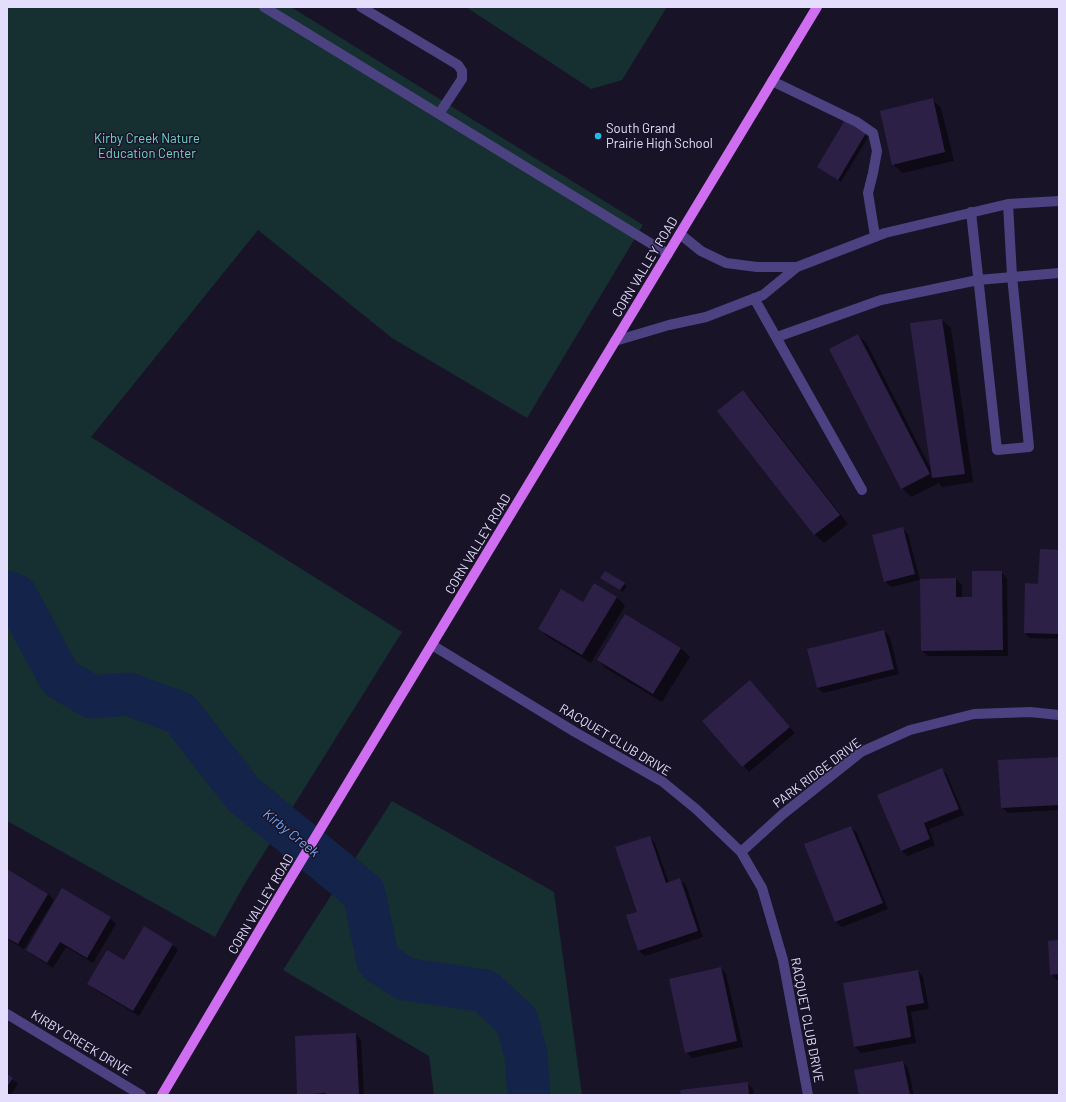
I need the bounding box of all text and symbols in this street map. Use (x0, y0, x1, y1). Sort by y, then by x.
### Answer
place label: South Grand Prairie High School (606, 121, 713, 152)
park label: Kirby Creek Nature Education Center (94, 131, 200, 162)
marker: South Grand Prairie High School (593, 131, 603, 141)
street label: CORN VALLEY ROAD (609, 214, 681, 320)
street label: CORN VALLEY ROAD (442, 491, 514, 597)
street label: RACQUET CLUB DRIVE (557, 701, 673, 779)
street label: PARK RIDGE DRIVE (770, 735, 864, 811)
water label: Kirby Creek (260, 805, 322, 861)
street label: CORN VALLEY ROAD (225, 851, 297, 957)
street label: RACQUET CLUB DRIVE (787, 956, 827, 1084)
street label: KIRBY CREEK DRIVE (28, 1007, 134, 1079)

